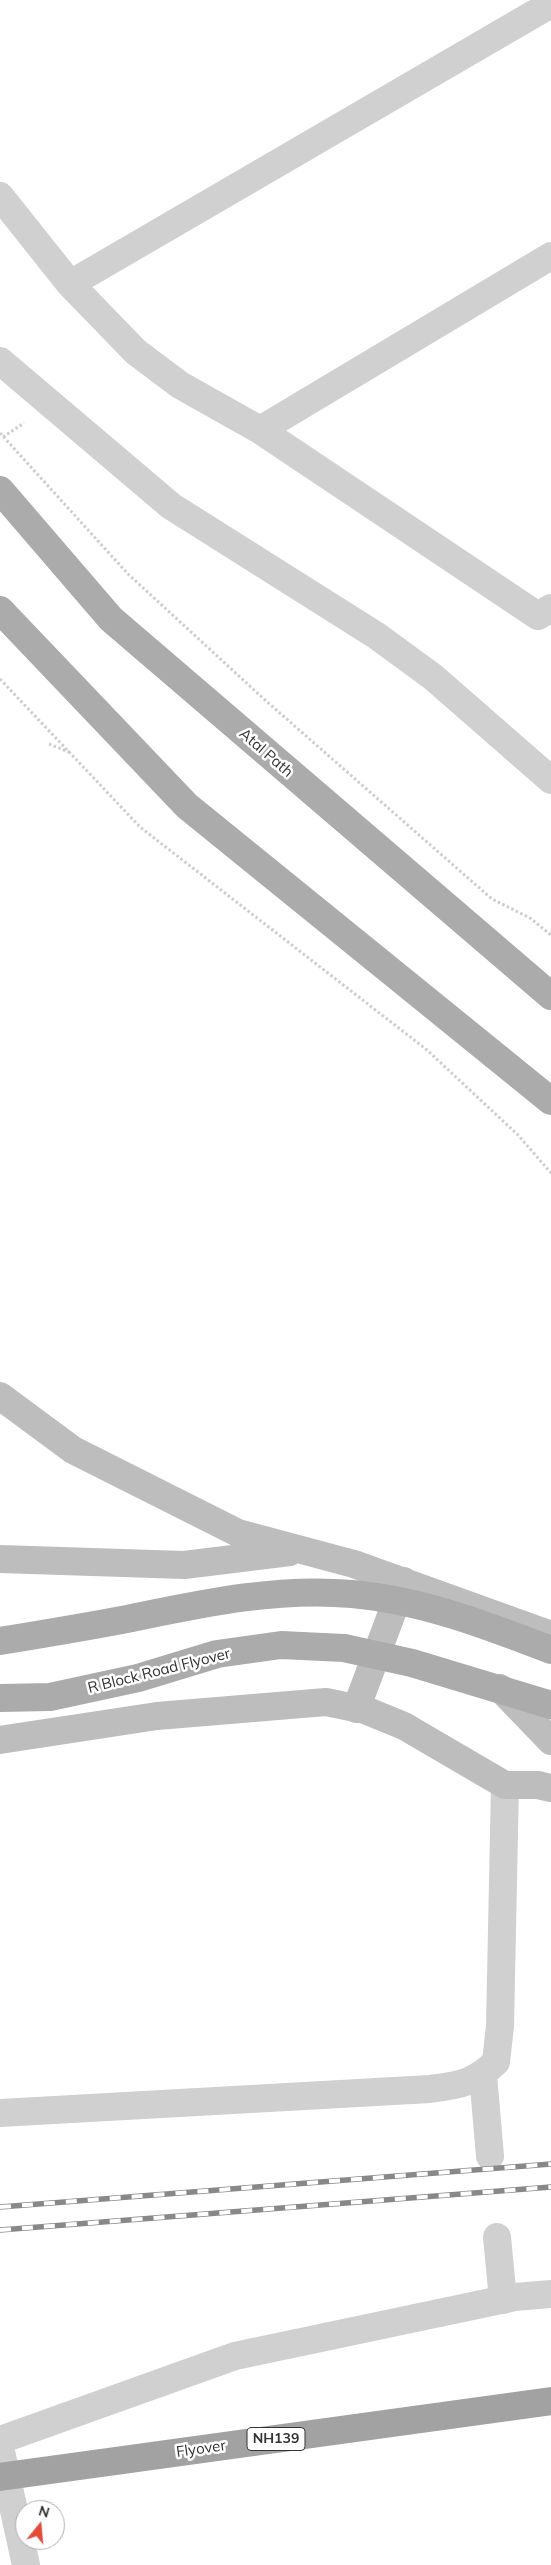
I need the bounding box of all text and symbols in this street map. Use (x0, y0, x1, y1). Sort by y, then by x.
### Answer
street label: Atal Path (236, 725, 296, 781)
street label: R Block Road Flyover (86, 1645, 232, 1697)
road number: NH139 (247, 2428, 305, 2450)
street label: Flyover (175, 2437, 227, 2461)
north arrow (15, 2500, 65, 2550)
text: N (36, 2501, 52, 2522)

